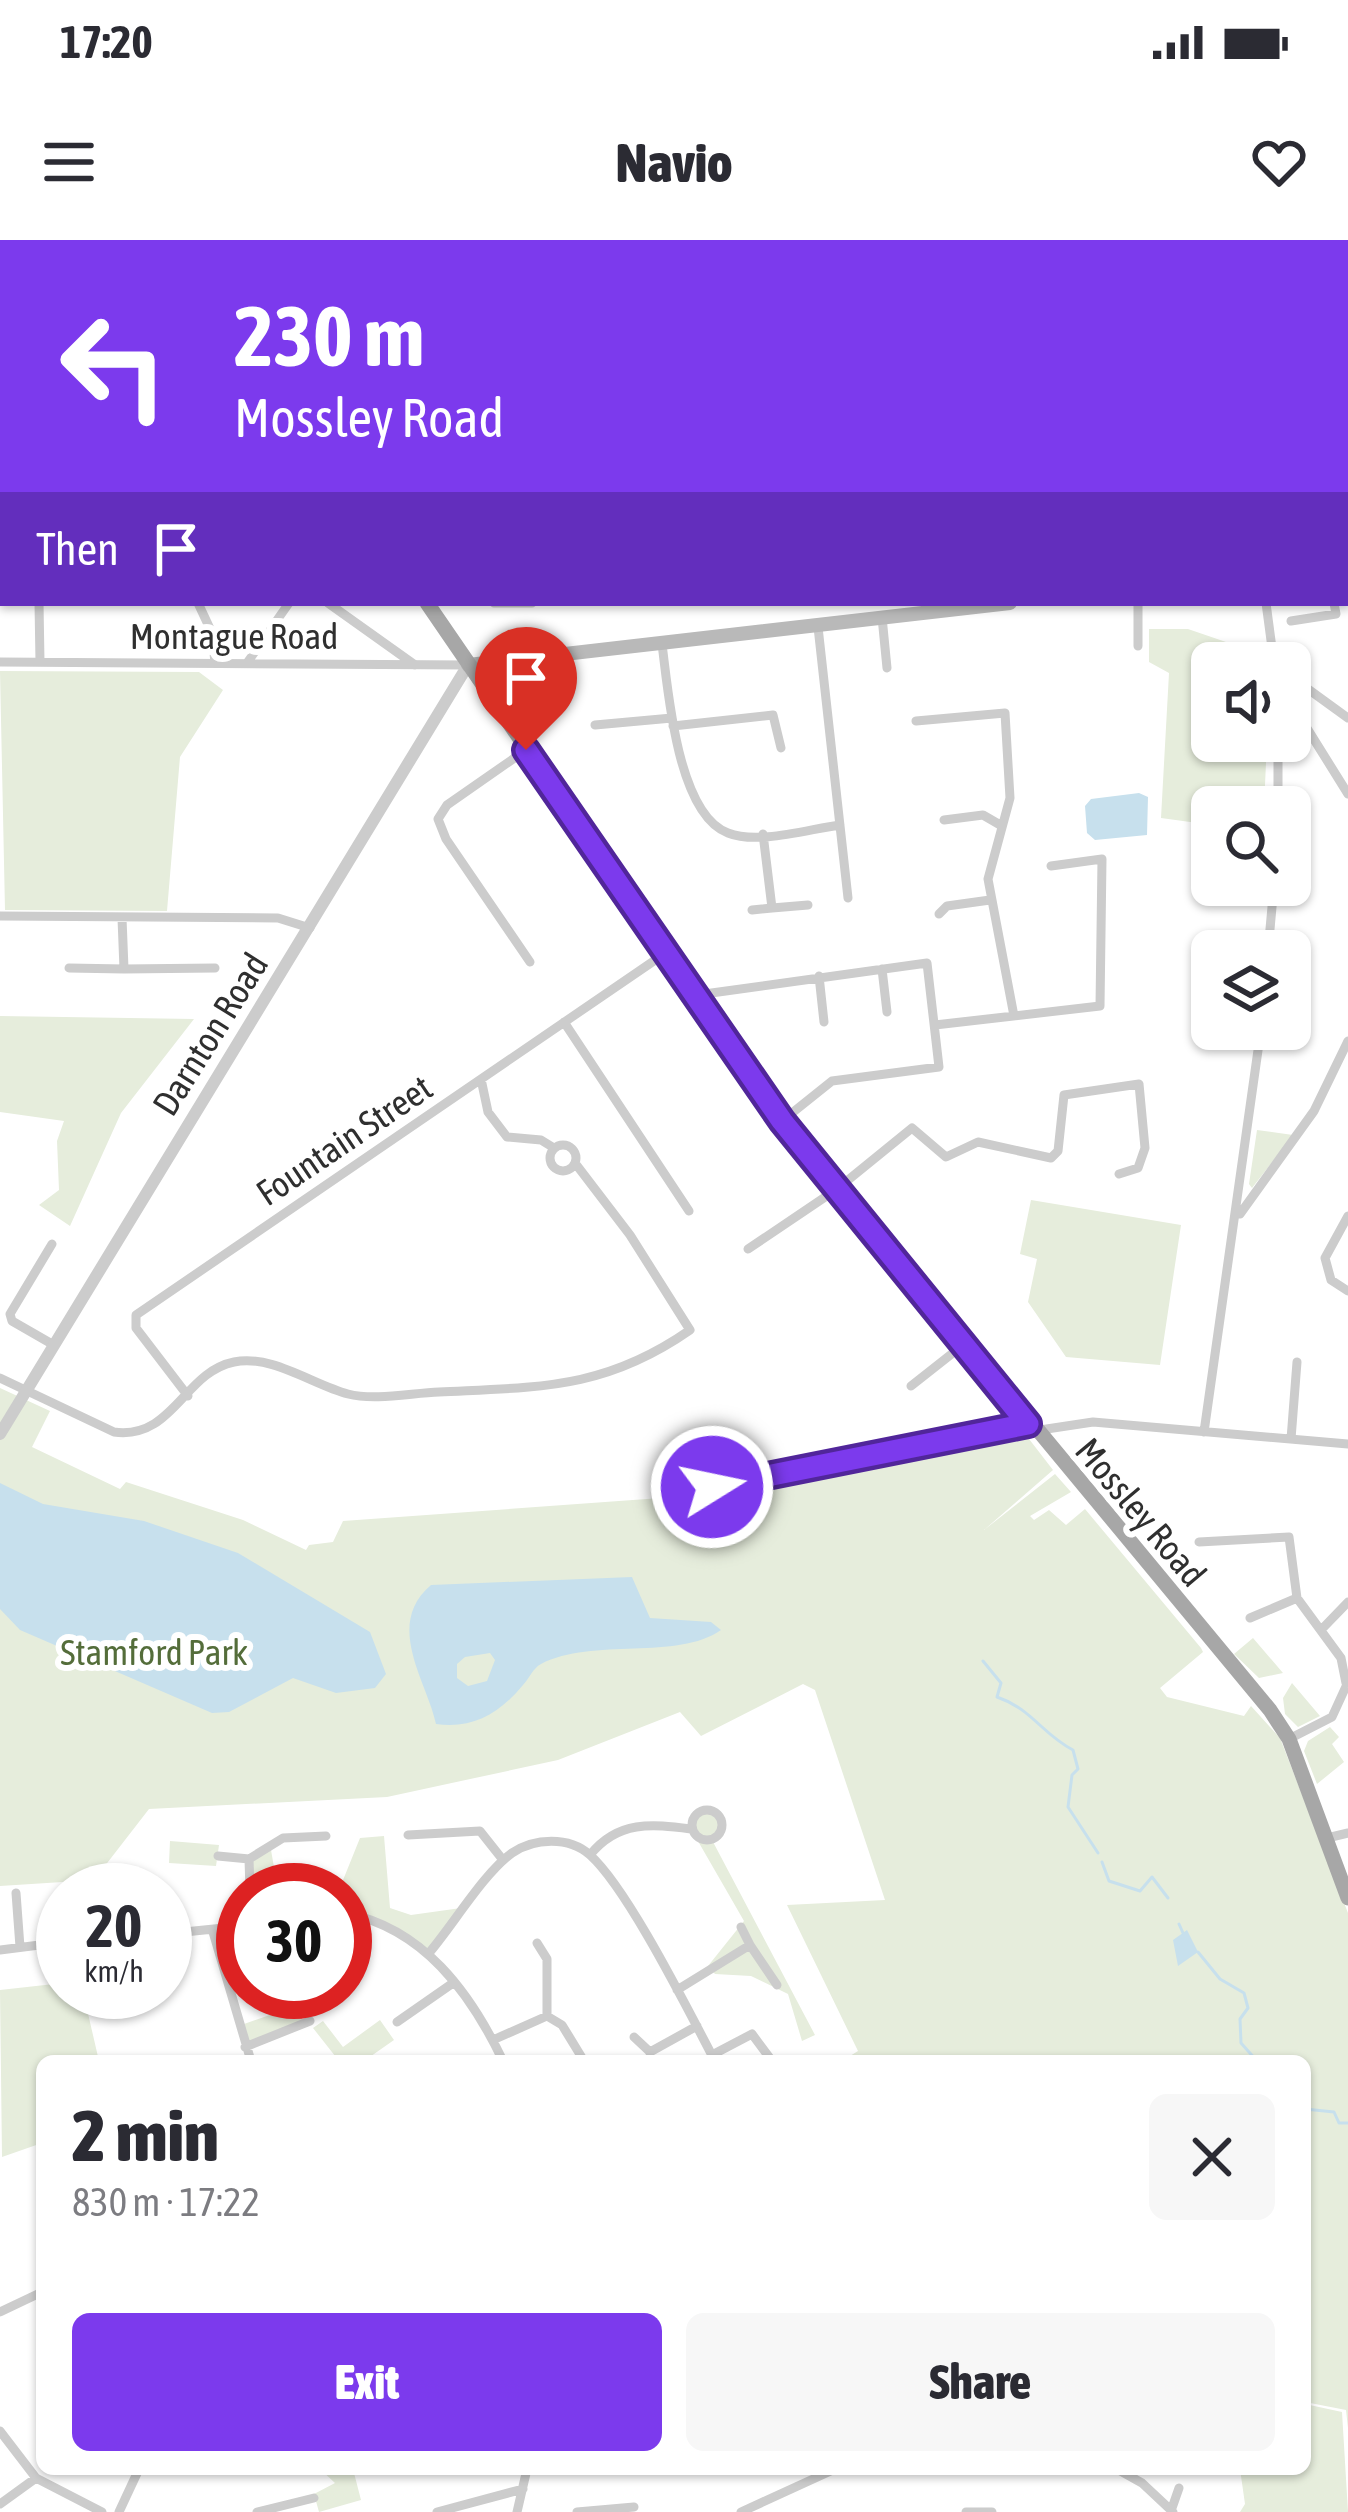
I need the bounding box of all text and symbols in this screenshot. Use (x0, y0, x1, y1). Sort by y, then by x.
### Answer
text: 17:20 (60, 16, 153, 68)
icon: menu (36, 129, 102, 195)
icon: heart (1246, 129, 1312, 195)
text: Navio (615, 132, 733, 193)
icon: left (36, 288, 192, 444)
text: 230 m (234, 288, 424, 384)
text: Mossley Road (234, 387, 504, 448)
icon: arrive (143, 516, 209, 582)
text: Then (36, 523, 119, 575)
street label: Montague Road (130, 615, 338, 657)
pin (475, 627, 577, 750)
map controls (1191, 642, 1311, 1050)
button: sound (1191, 642, 1311, 762)
icon: arrive (493, 645, 559, 711)
button: search (1191, 786, 1311, 906)
button: layers (1191, 930, 1311, 1050)
street label: Darnton Road (144, 945, 276, 1123)
street label: Fountain Street (248, 1066, 440, 1214)
position arrow (649, 1424, 775, 1550)
street label: Mossley Road (1067, 1430, 1215, 1594)
park label: Stamford Park (60, 1631, 248, 1673)
speed limit sign: 30 (216, 1863, 372, 2019)
text: 20 (86, 1891, 142, 1960)
text: km/h (84, 1954, 144, 1988)
text: 2 min (72, 2094, 219, 2176)
button: close (1149, 2094, 1275, 2220)
text: 830 m · 17:22 (72, 2180, 260, 2224)
button: Exit (72, 2313, 662, 2451)
button: Share (686, 2313, 1275, 2451)

